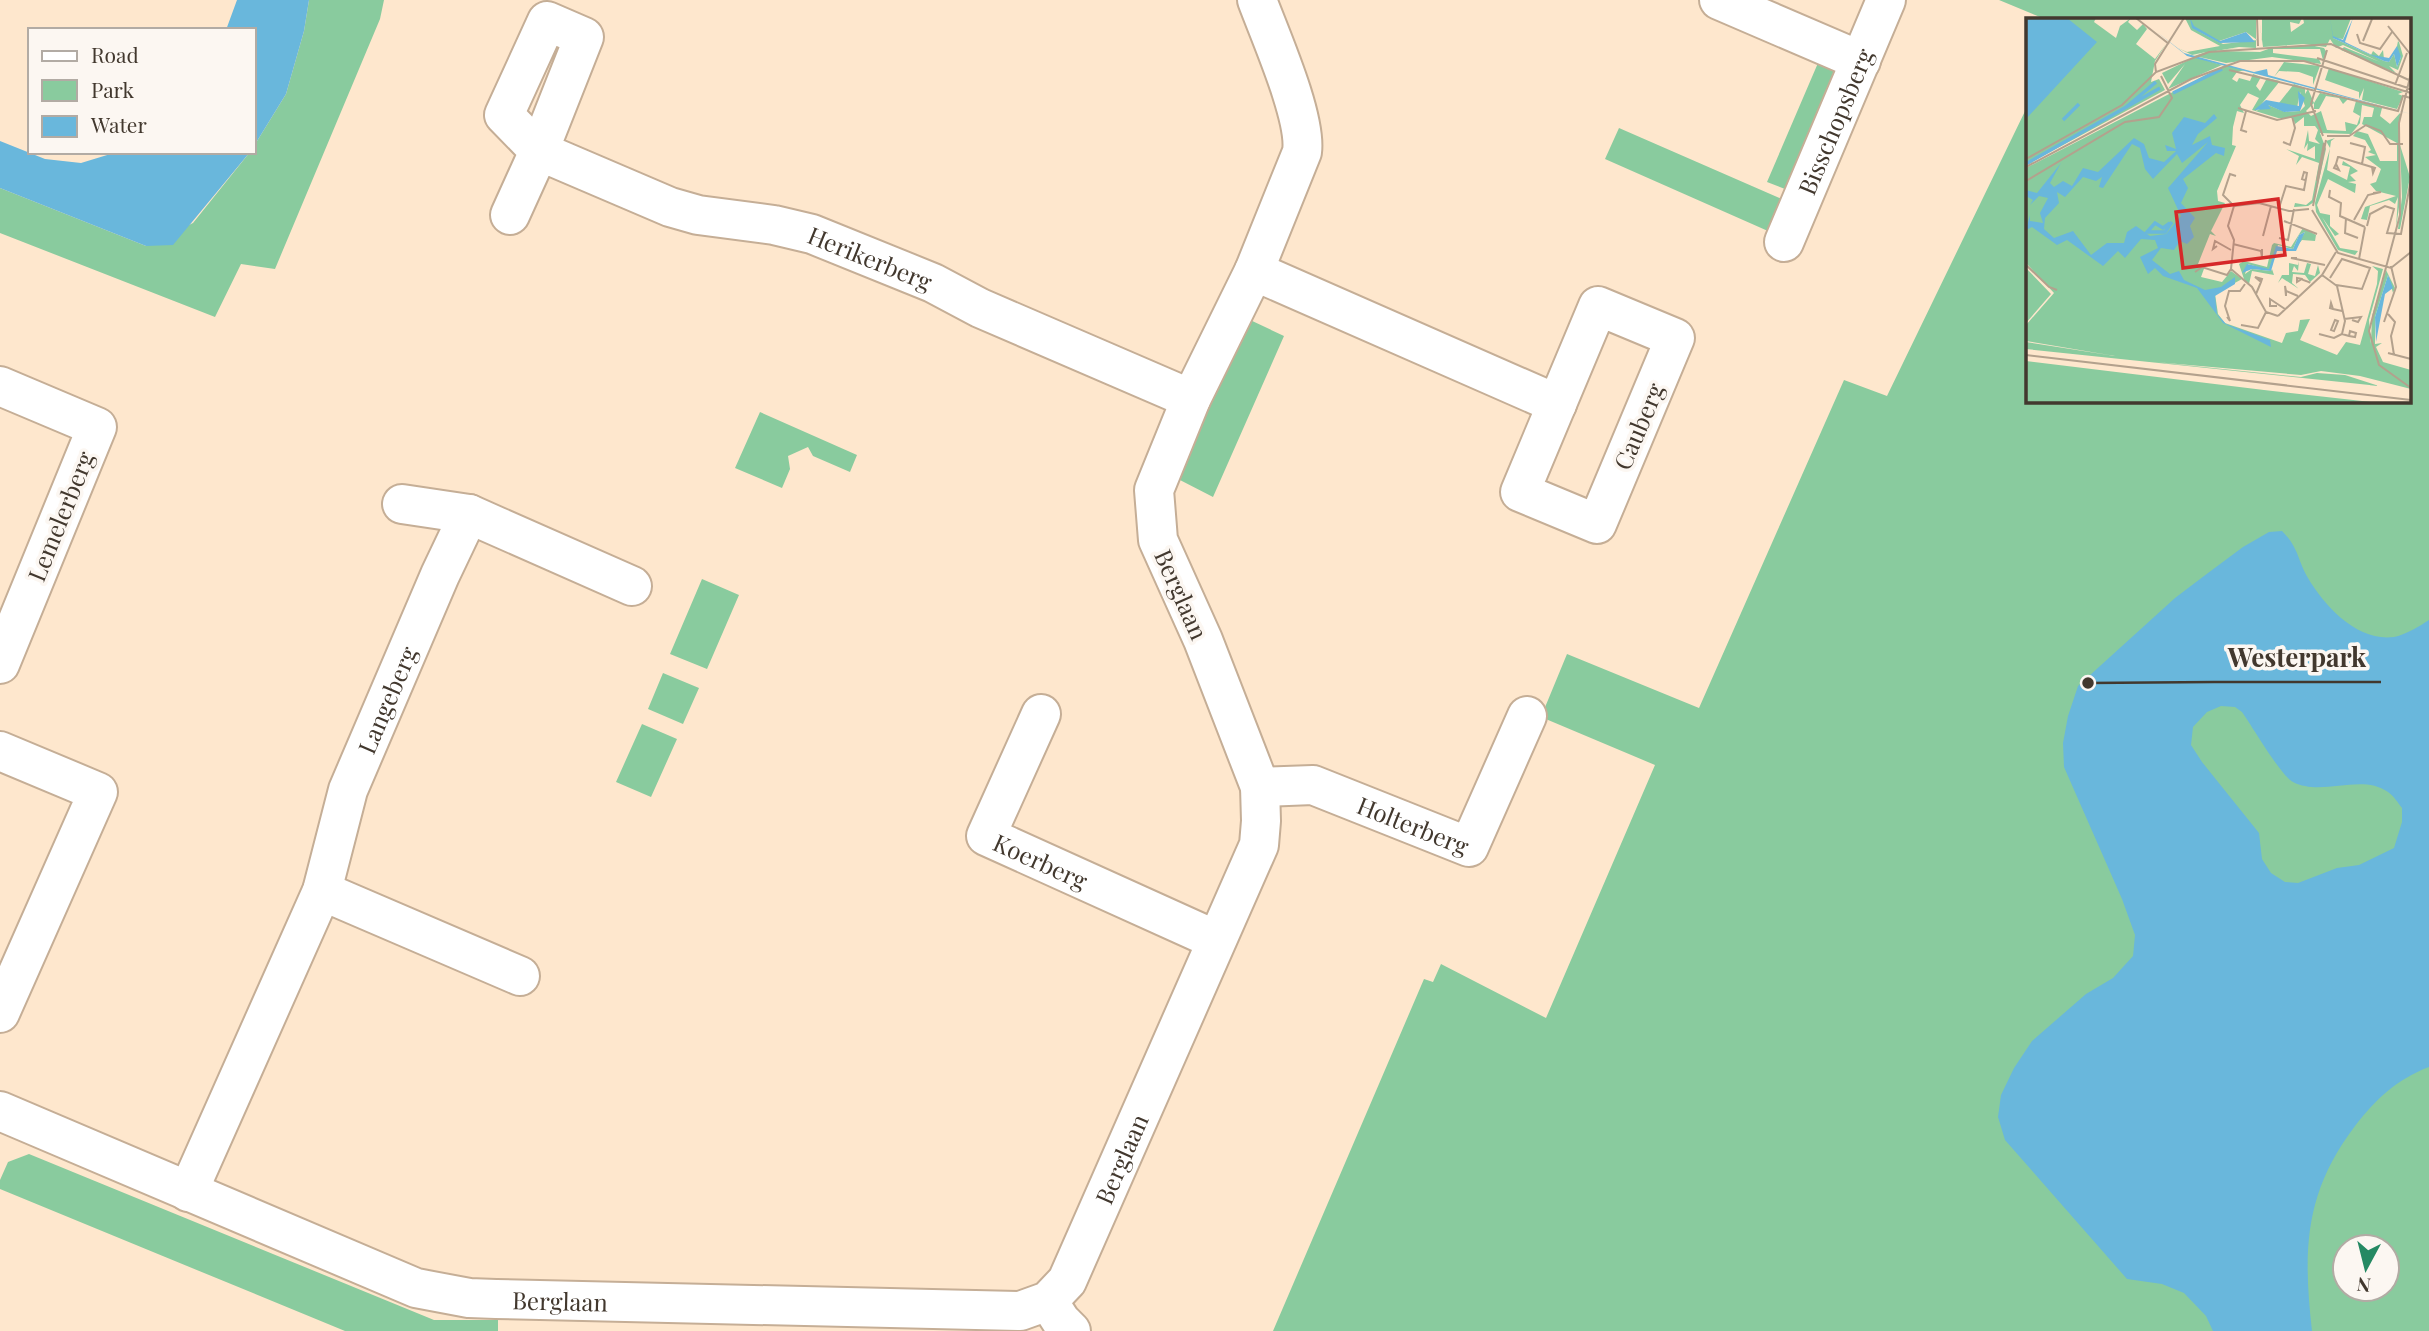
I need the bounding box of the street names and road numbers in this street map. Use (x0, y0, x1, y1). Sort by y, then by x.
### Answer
street label: Bisschopsberg (1790, 43, 1880, 199)
street label: Herikerberg (803, 218, 938, 297)
street label: Cauberg (1605, 377, 1671, 474)
street label: Lemelerberg (19, 446, 101, 586)
street label: Berglaan (1148, 544, 1216, 644)
street label: Langeberg (350, 641, 424, 758)
street label: Holterberg (1353, 788, 1474, 862)
street label: Koerberg (989, 826, 1093, 896)
street label: Berglaan (1087, 1109, 1155, 1209)
street label: Berglaan (512, 1283, 608, 1318)

